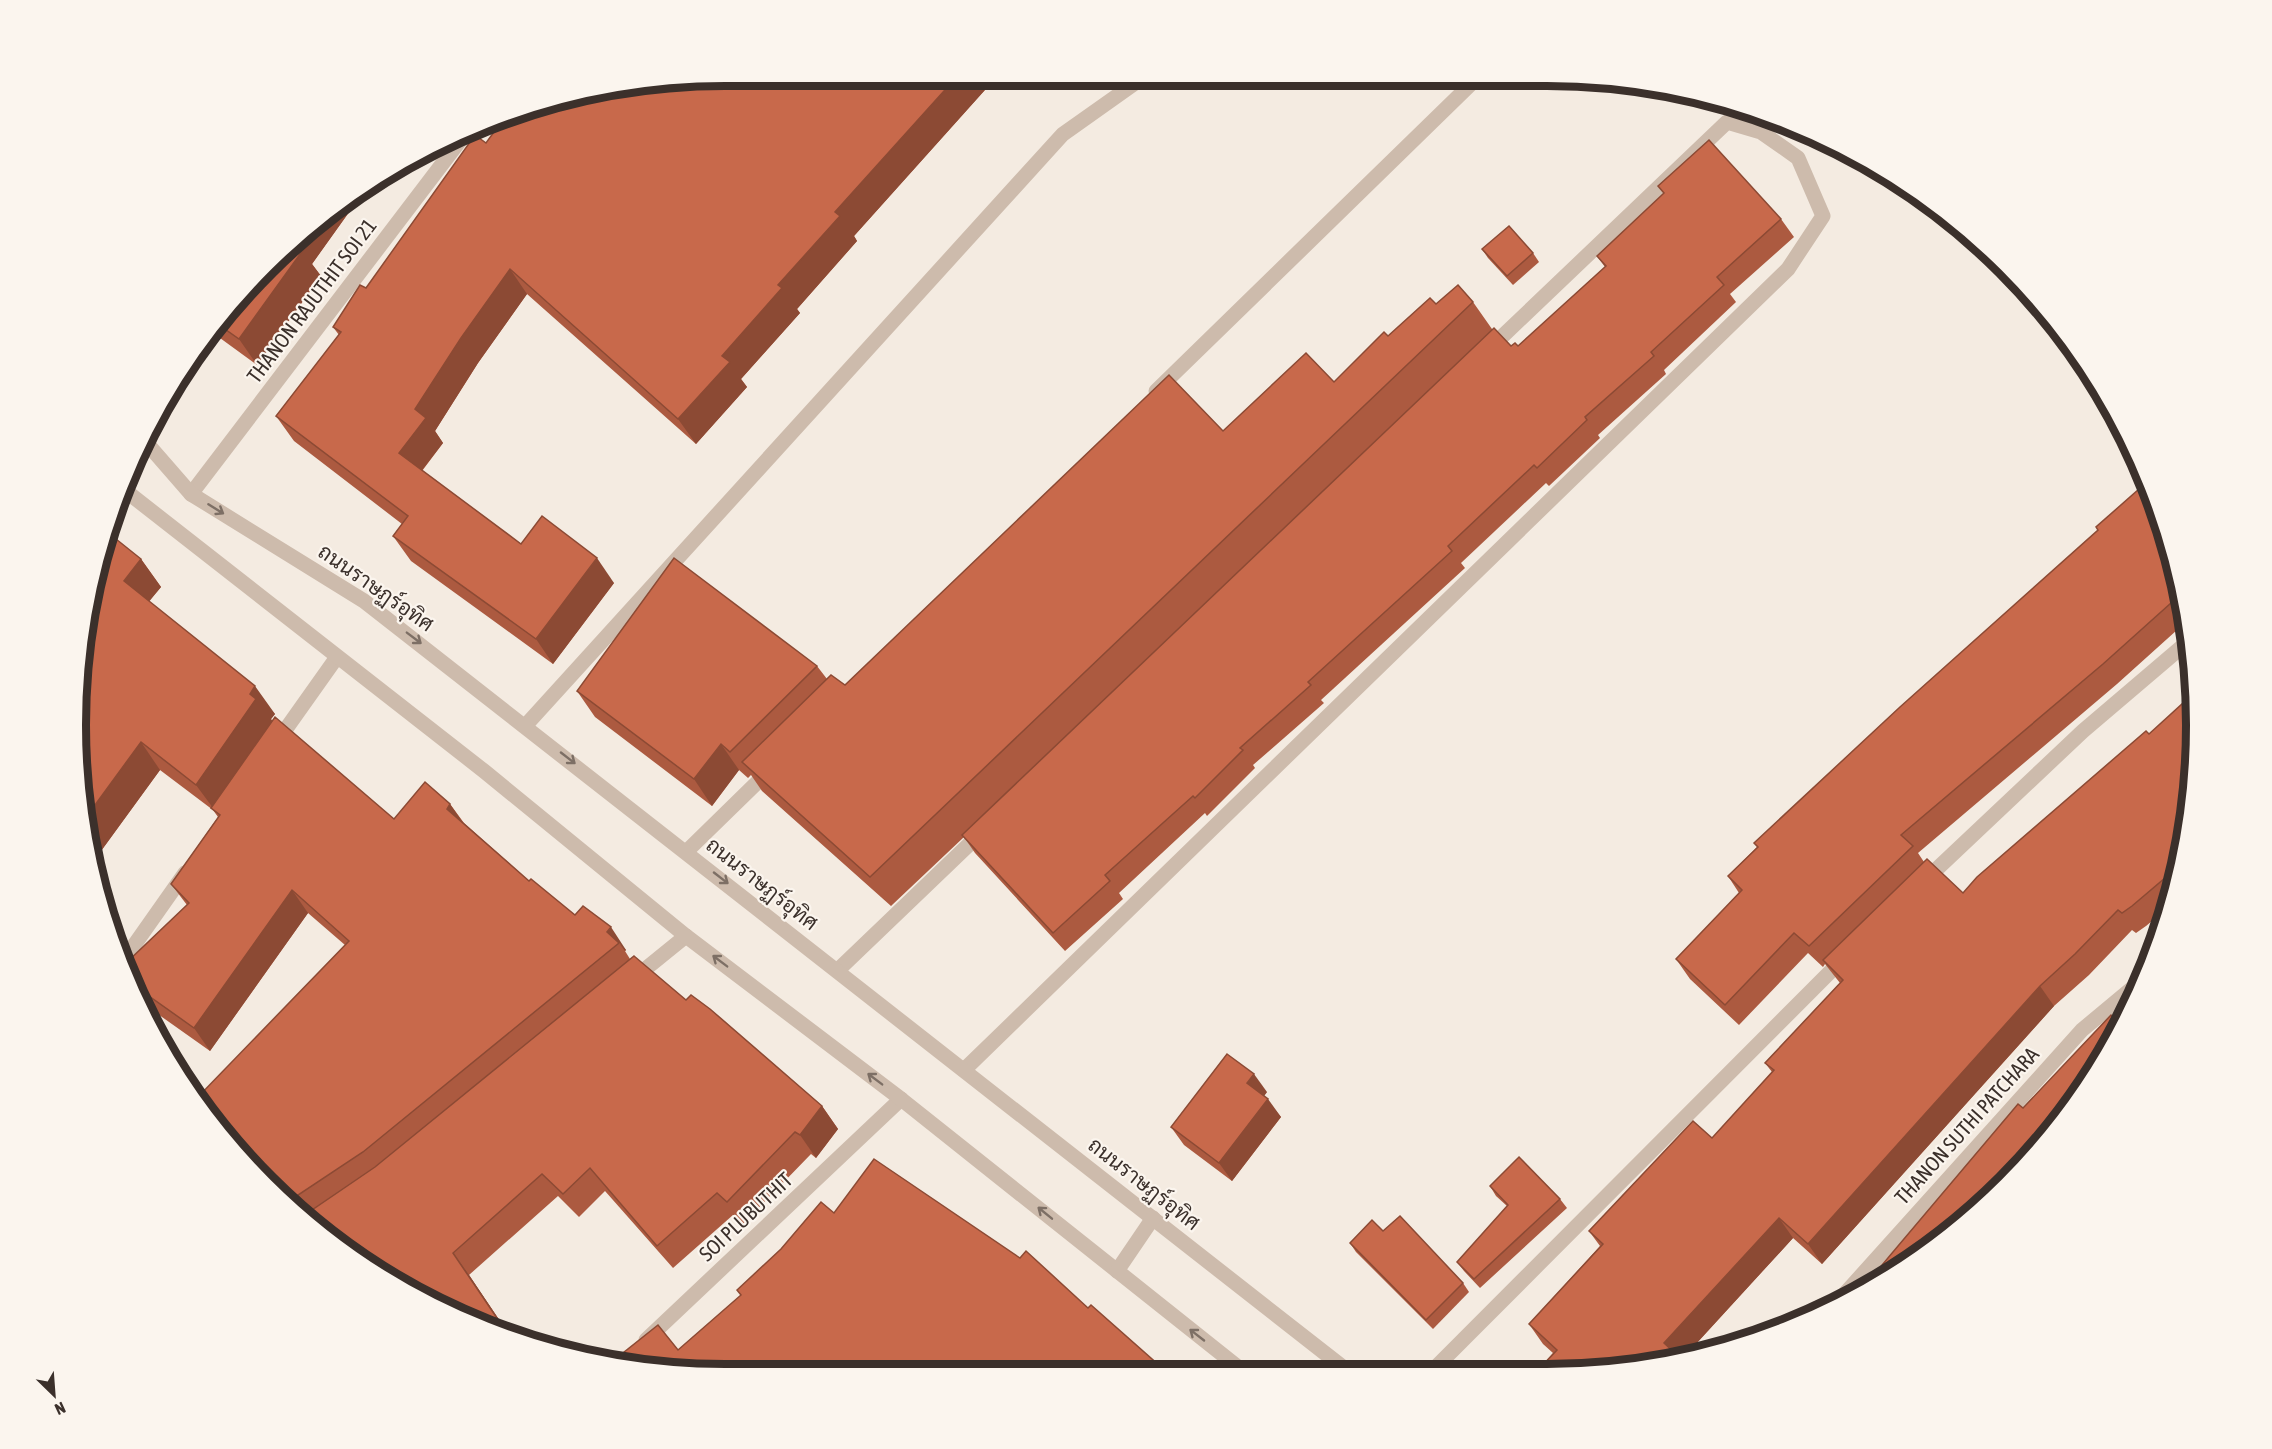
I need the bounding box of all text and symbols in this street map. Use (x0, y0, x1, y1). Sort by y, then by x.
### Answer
street label: THANON RAJUTHIT SOI 21 (242, 214, 381, 387)
one-way arrow (207, 503, 224, 515)
street label: ถนนราษฏร์อุทิศ (313, 538, 439, 638)
one-way arrow (405, 632, 421, 645)
one-way arrow (560, 751, 576, 764)
street label: ถนนราษฏร์อุทิศ (700, 831, 824, 937)
one-way arrow (713, 872, 729, 885)
one-way arrow (712, 955, 728, 968)
street label: THANON SUTHI PATCHARA (1889, 1041, 2044, 1209)
one-way arrow (868, 1073, 884, 1086)
street label: ถนนราษฏร์อุทิศ (1082, 1131, 1206, 1237)
street label: SOI PLUBUTHIT (694, 1167, 797, 1265)
one-way arrow (1037, 1207, 1053, 1220)
one-way arrow (1190, 1328, 1206, 1341)
north arrow (24, 1365, 84, 1425)
text: N (52, 1398, 68, 1419)

